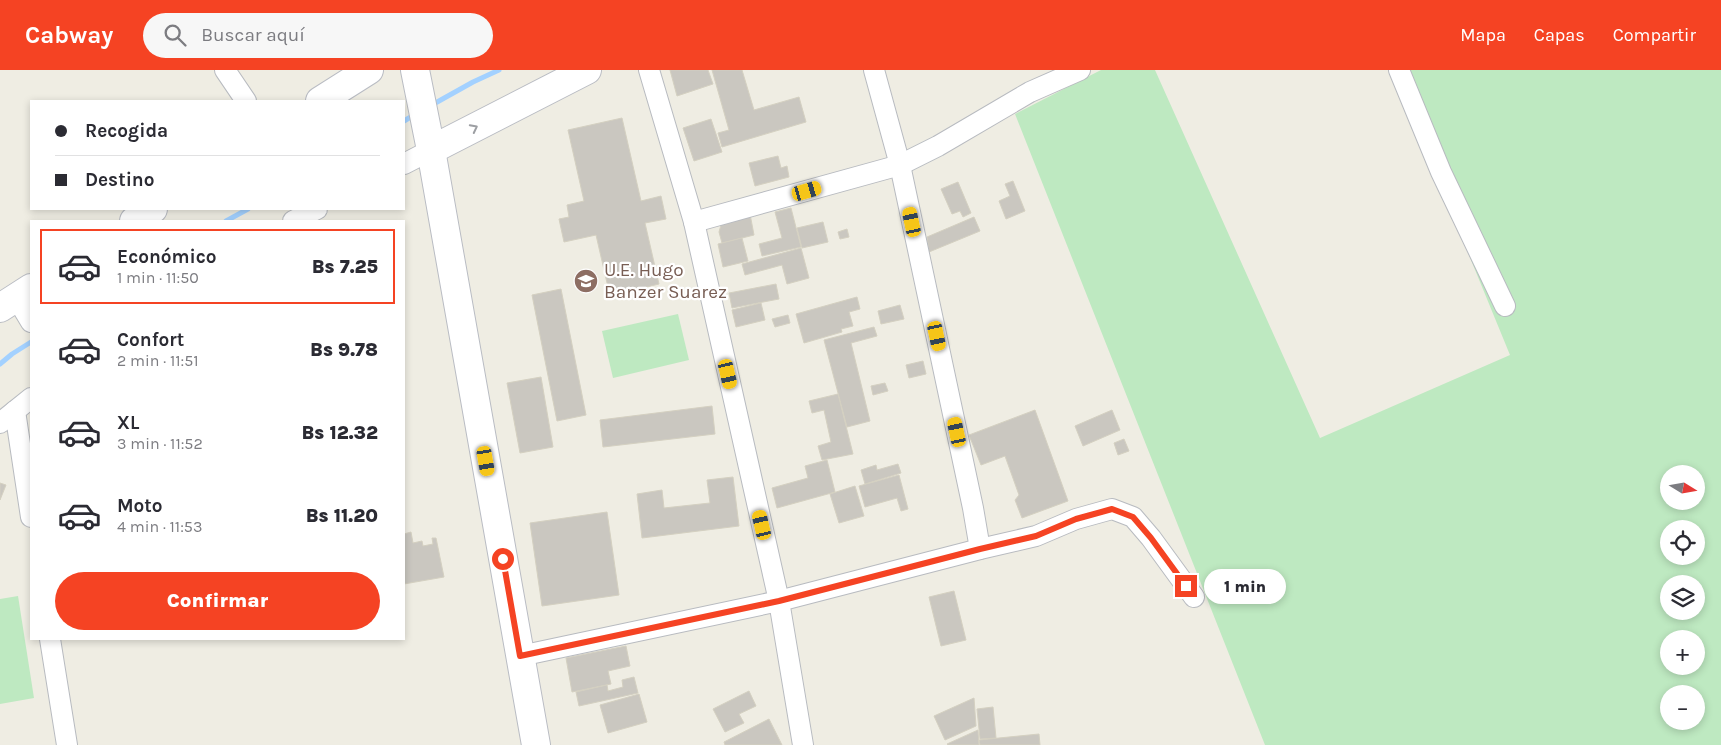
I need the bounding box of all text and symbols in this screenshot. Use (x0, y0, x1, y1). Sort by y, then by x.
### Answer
search box (143, 13, 493, 58)
text: Cabway (25, 21, 113, 49)
icon: search (161, 21, 189, 49)
text: Buscar aquí (201, 24, 305, 46)
text: Mapa (1460, 24, 1506, 46)
text: Capas (1534, 24, 1585, 46)
text: Compartir (1613, 24, 1696, 46)
text: Recogida (85, 120, 168, 142)
one-way arrow (469, 123, 478, 134)
text: Destino (85, 169, 154, 191)
car (790, 180, 823, 202)
car (901, 206, 922, 238)
icon: car (57, 244, 102, 289)
text: Económico (117, 246, 217, 268)
text: Bs 7.25 (312, 256, 378, 278)
place label: U.E. Hugo Banzer Suarez (604, 259, 727, 303)
text: 1 min · 11:50 (117, 268, 199, 287)
school or university icon: U.E. Hugo Banzer Suarez (573, 268, 599, 294)
car (926, 320, 947, 352)
icon: car (57, 327, 102, 372)
text: Confort (117, 329, 184, 351)
text: Bs 9.78 (310, 339, 378, 361)
text: 2 min · 11:51 (117, 351, 199, 370)
car (717, 358, 738, 390)
icon: car (57, 410, 102, 455)
text: XL (117, 412, 139, 434)
car (946, 416, 967, 448)
text: Bs 12.32 (301, 422, 378, 444)
text: 3 min · 11:52 (117, 434, 203, 453)
car (476, 445, 495, 477)
north arrow (1660, 465, 1705, 510)
map controls (1660, 465, 1705, 730)
icon: car (57, 493, 102, 538)
text: Moto (117, 495, 163, 517)
text: Bs 11.20 (306, 505, 378, 527)
car (751, 509, 772, 541)
text: 4 min · 11:53 (117, 517, 202, 536)
button: locate (1660, 520, 1705, 565)
route start (492, 548, 514, 570)
callout: 1 min (1204, 568, 1286, 604)
button: Confirmar (55, 572, 380, 630)
route end (1175, 575, 1197, 597)
button: layers (1660, 575, 1705, 620)
text: 1 min (1224, 577, 1266, 596)
button: + (1660, 630, 1705, 675)
button: − (1660, 685, 1705, 730)

